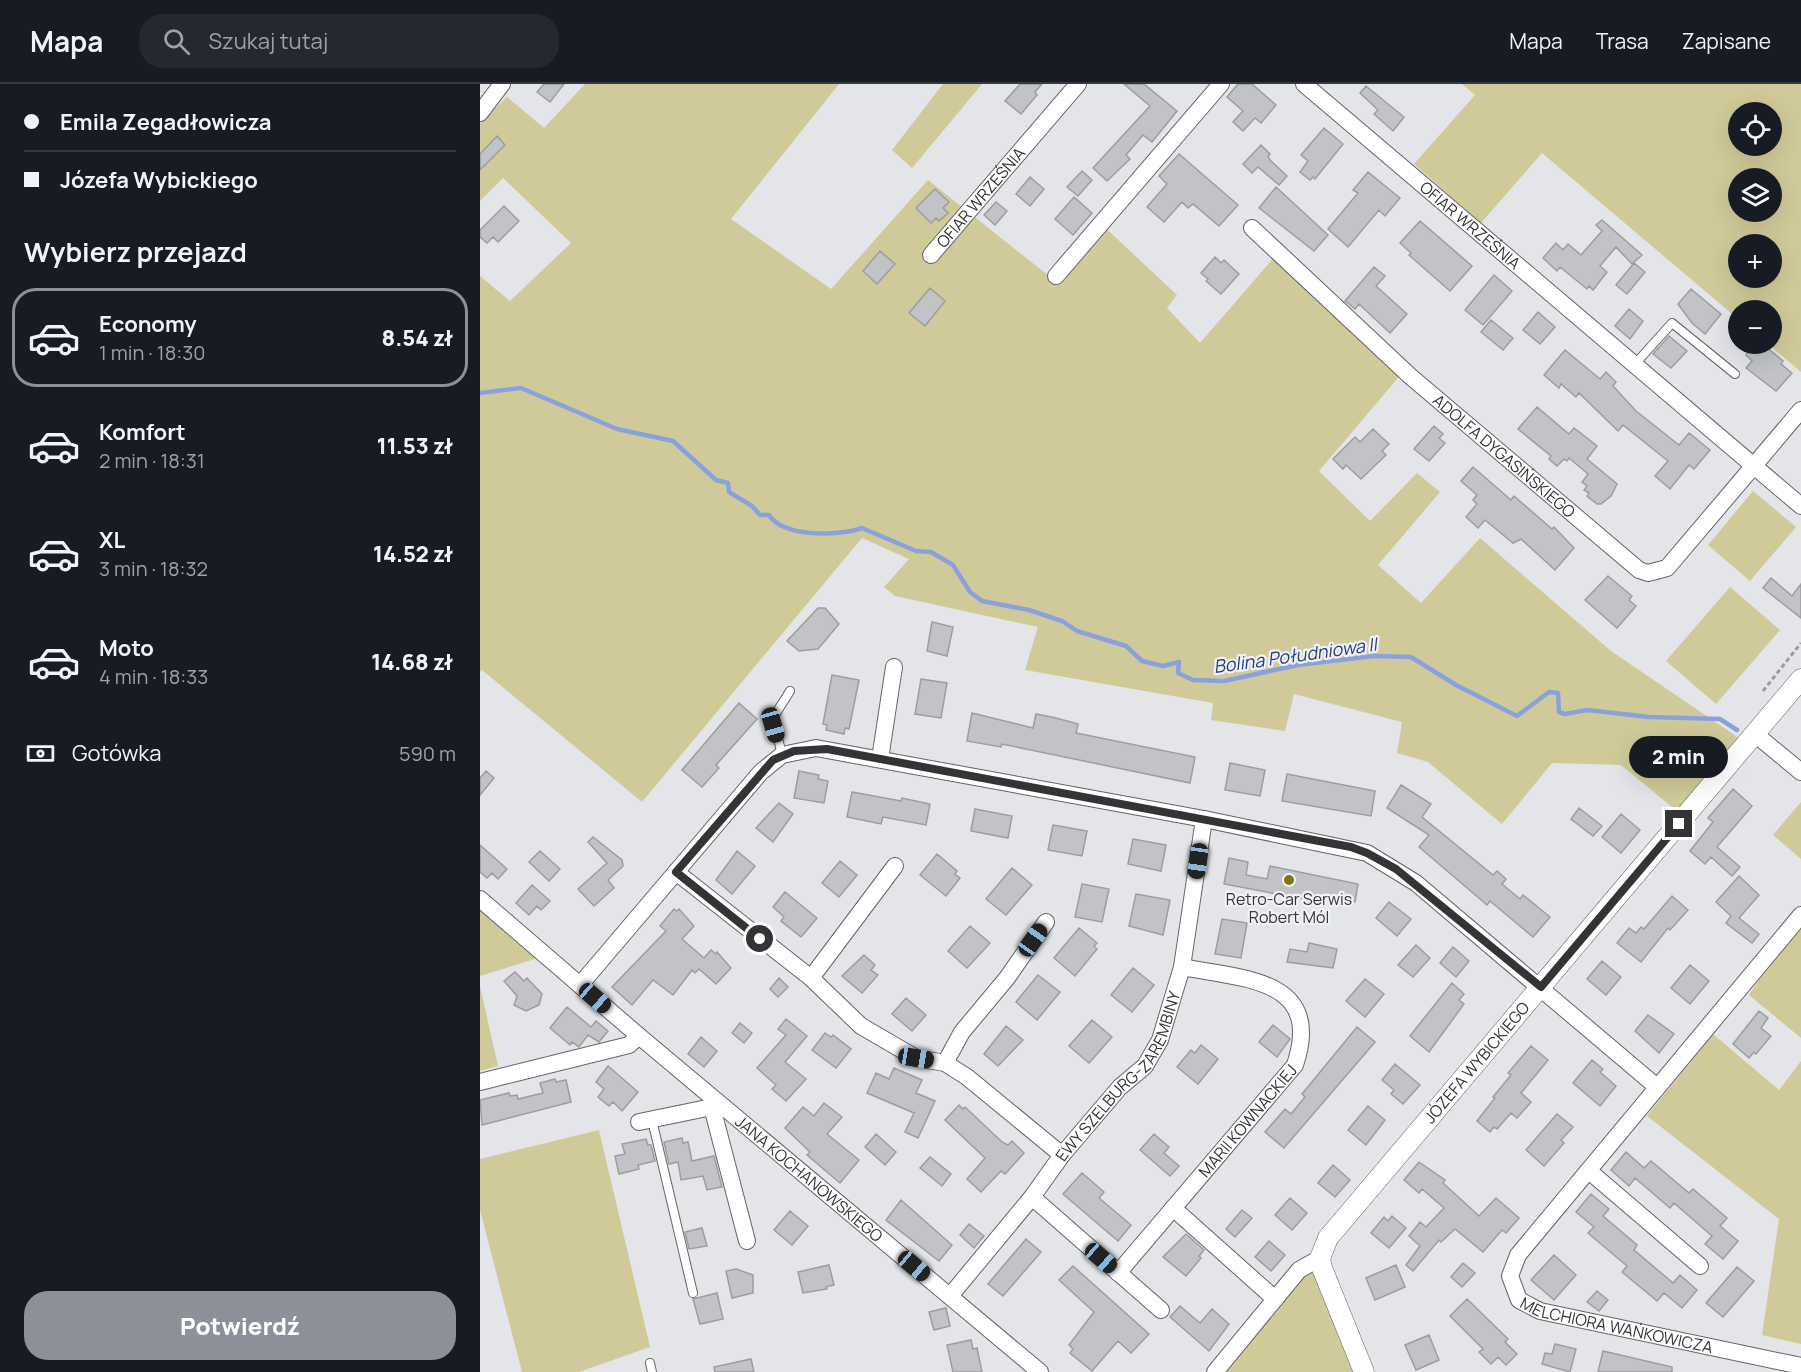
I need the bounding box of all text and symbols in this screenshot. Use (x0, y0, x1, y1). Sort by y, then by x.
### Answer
search box (139, 14, 559, 68)
text: Mapa (30, 22, 103, 60)
icon: search (160, 25, 193, 58)
text: Szukaj tutaj (208, 26, 328, 56)
text: Mapa (1509, 27, 1563, 55)
text: Trasa (1596, 27, 1649, 55)
text: Zapisane (1682, 27, 1771, 55)
map controls (1728, 102, 1782, 354)
button: locate (1728, 102, 1782, 156)
text: Emila Zegadłowicza (60, 107, 271, 137)
street label: OFIAR WRZEŚNIA (931, 143, 1030, 252)
text: Józefa Wybickiego (60, 165, 258, 195)
button: layers (1728, 168, 1782, 222)
street label: OFIAR WRZEŚNIA (1415, 176, 1525, 274)
text: Wybierz przejazd (24, 233, 247, 270)
button: + (1728, 234, 1782, 288)
button: − (1728, 300, 1782, 354)
text: Economy (99, 309, 197, 339)
icon: car (27, 311, 81, 365)
text: 8.54 zł (382, 323, 453, 353)
text: 1 min · 18:30 (99, 339, 206, 366)
street label: ADOLFA DYGASIŃSKIEGO (1428, 389, 1581, 523)
text: Komfort (99, 417, 186, 447)
icon: car (27, 419, 81, 473)
text: 11.53 zł (377, 431, 453, 461)
text: 2 min · 18:31 (99, 447, 205, 474)
text: XL (99, 525, 125, 555)
icon: car (27, 527, 81, 581)
text: 14.52 zł (373, 539, 453, 569)
text: 3 min · 18:32 (99, 555, 208, 582)
water label: Bolina Południowa II (1212, 631, 1381, 678)
text: Moto (99, 633, 154, 663)
icon: car (27, 635, 81, 689)
text: 14.68 zł (371, 647, 453, 677)
text: 4 min · 18:33 (99, 663, 208, 690)
car (759, 705, 787, 745)
icon: cash (24, 737, 57, 770)
callout: 2 min (1630, 737, 1728, 779)
text: Gotówka (72, 738, 161, 768)
text: 590 m (399, 740, 456, 767)
text: 2 min (1652, 743, 1705, 770)
route end (1665, 810, 1692, 837)
car (1187, 842, 1209, 880)
marker: Retro-Car Serwis Robert Mól (1282, 873, 1296, 887)
place label: Retro-Car Serwis Robert Mól (1226, 888, 1352, 928)
car (1015, 920, 1051, 960)
route start (746, 925, 773, 952)
car (576, 979, 614, 1017)
street label: EWY SZELBURG-ZAREMBINY (1050, 988, 1185, 1166)
street label: JÓZEFA WYBICKIEGO (1419, 997, 1535, 1128)
car (897, 1046, 935, 1070)
street label: MARII KOWNACKIEJ (1193, 1060, 1302, 1182)
street label: JANA KOCHANOWSKIEGO (731, 1111, 888, 1247)
car (1082, 1239, 1120, 1277)
car (894, 1248, 934, 1284)
button: Potwierdź (24, 1291, 456, 1360)
street label: MELCHIORA WAŃKOWICZA (1517, 1292, 1715, 1358)

